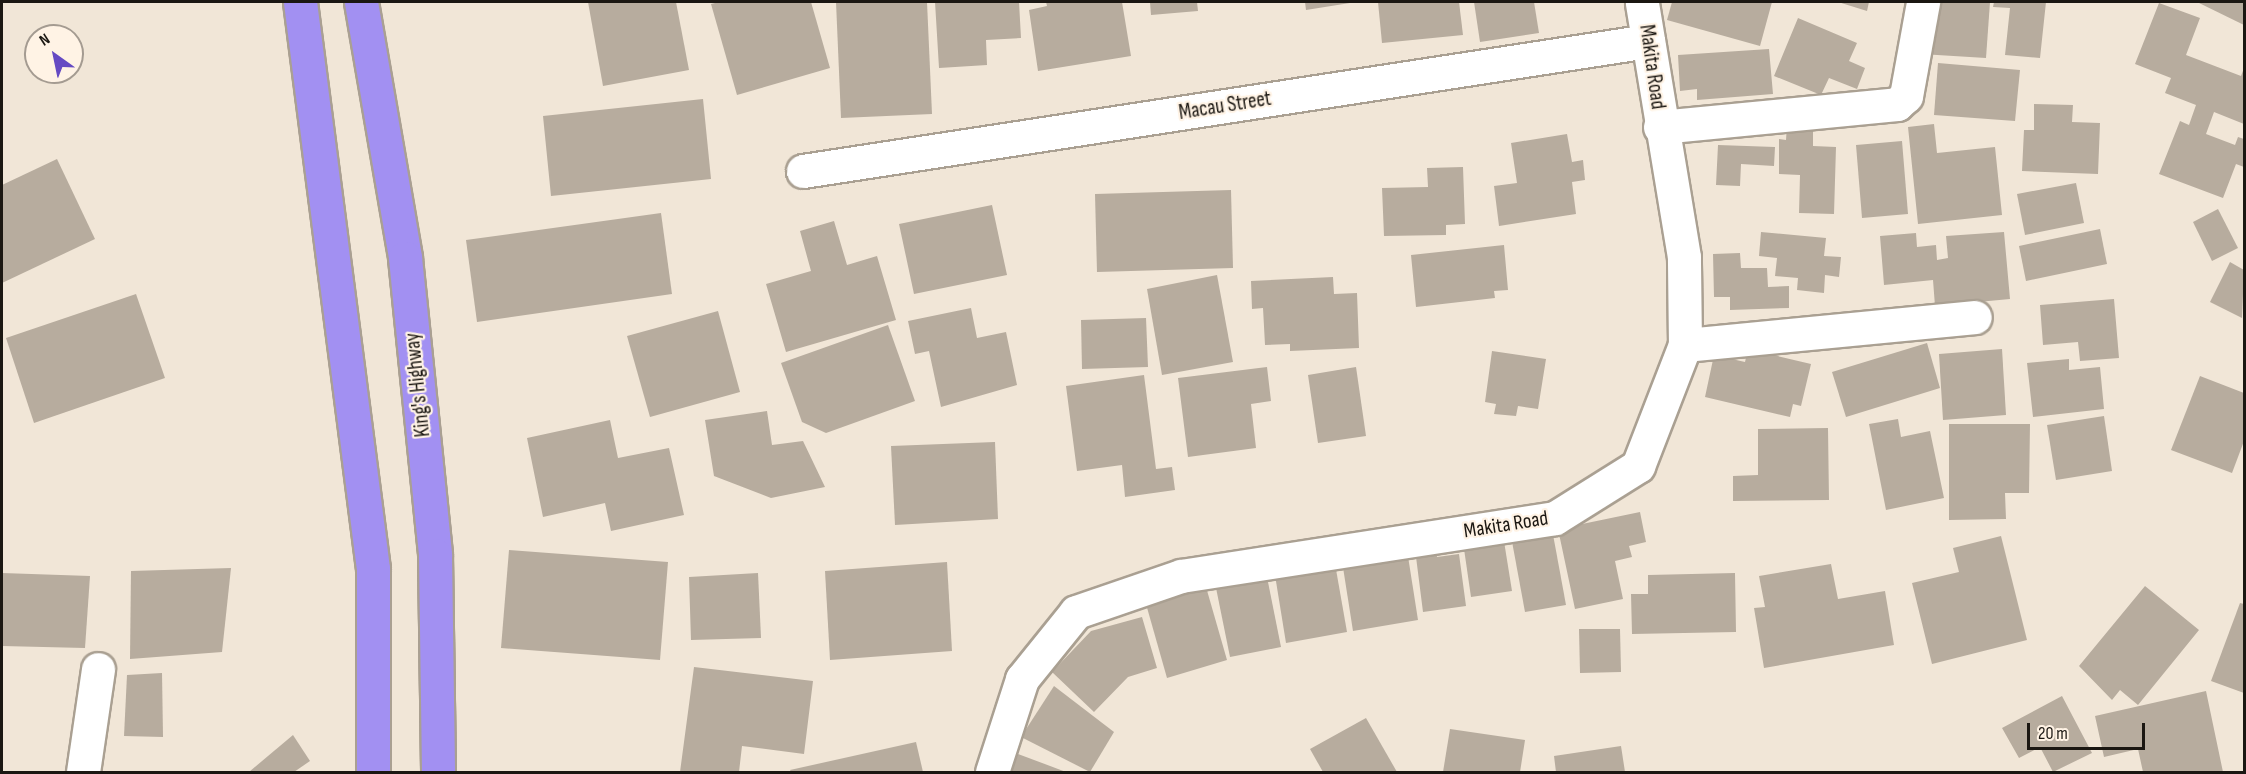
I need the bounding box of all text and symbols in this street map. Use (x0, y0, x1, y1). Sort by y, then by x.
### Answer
street label: Makita Road (1634, 23, 1670, 111)
north arrow (24, 24, 84, 84)
text: N (36, 30, 54, 50)
street label: Macau Street (1177, 86, 1273, 126)
street label: King's Highway (400, 332, 436, 438)
street label: Makita Road (1462, 506, 1550, 544)
scale bar (2030, 711, 2148, 749)
text: 20 m (2038, 723, 2068, 744)

